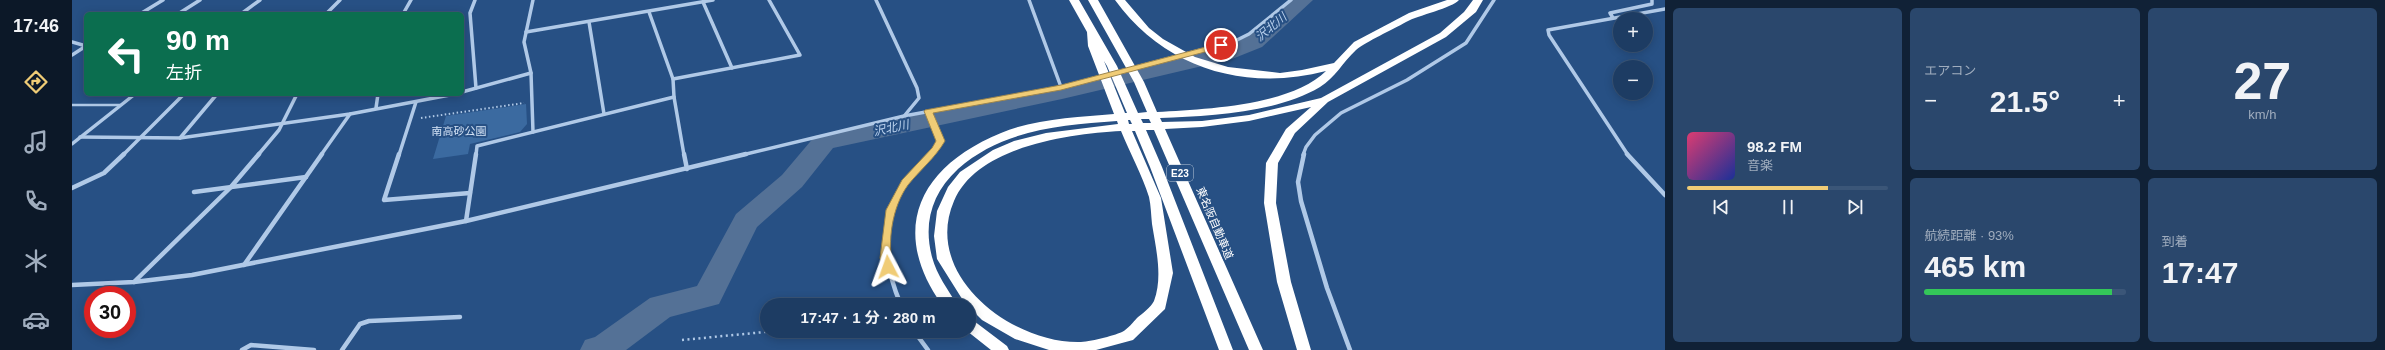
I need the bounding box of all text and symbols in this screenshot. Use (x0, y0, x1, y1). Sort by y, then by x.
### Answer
water label: 沢北川 (1253, 9, 1291, 44)
map controls (1613, 12, 1653, 100)
button: + (1613, 12, 1653, 52)
text: 17:46 (13, 16, 59, 36)
text: 90 m (166, 25, 230, 56)
icon: left (100, 28, 152, 80)
pin (1204, 28, 1238, 62)
icon: arrive (1210, 34, 1232, 56)
text: 27 (2233, 52, 2291, 110)
button: − (1613, 60, 1653, 100)
text: 左折 (166, 63, 202, 83)
text: エアコン (1924, 63, 1976, 78)
icon: directions (22, 68, 50, 96)
text: 21.5° (1990, 85, 2060, 118)
text: − (1924, 88, 1937, 113)
text: + (2113, 88, 2126, 113)
text: km/h (2248, 107, 2276, 122)
water label: 沢北川 (872, 117, 912, 139)
park label: 南高砂公園 (432, 125, 487, 137)
icon: music (22, 128, 50, 156)
text: 98.2 FM (1747, 138, 1802, 155)
text: 音楽 (1747, 158, 1773, 173)
road number: E23 (1167, 165, 1193, 181)
street label: 東名阪自動車道 (1194, 185, 1236, 261)
icon: phone (22, 187, 50, 215)
icon: previous (1710, 196, 1732, 218)
icon: pause (1777, 196, 1799, 218)
icon: next (1844, 196, 1866, 218)
text: 航続距離 · 93% (1924, 228, 2014, 243)
text: 到着 (2162, 234, 2188, 249)
position arrow (867, 246, 909, 288)
icon: climate (22, 247, 50, 275)
text: 465 km (1924, 250, 2026, 283)
text: 17:47 (2162, 256, 2238, 289)
speed limit sign: 30 (84, 286, 136, 338)
icon: car (22, 306, 50, 334)
text: 17:47 · 1 分 · 280 m (800, 309, 936, 326)

